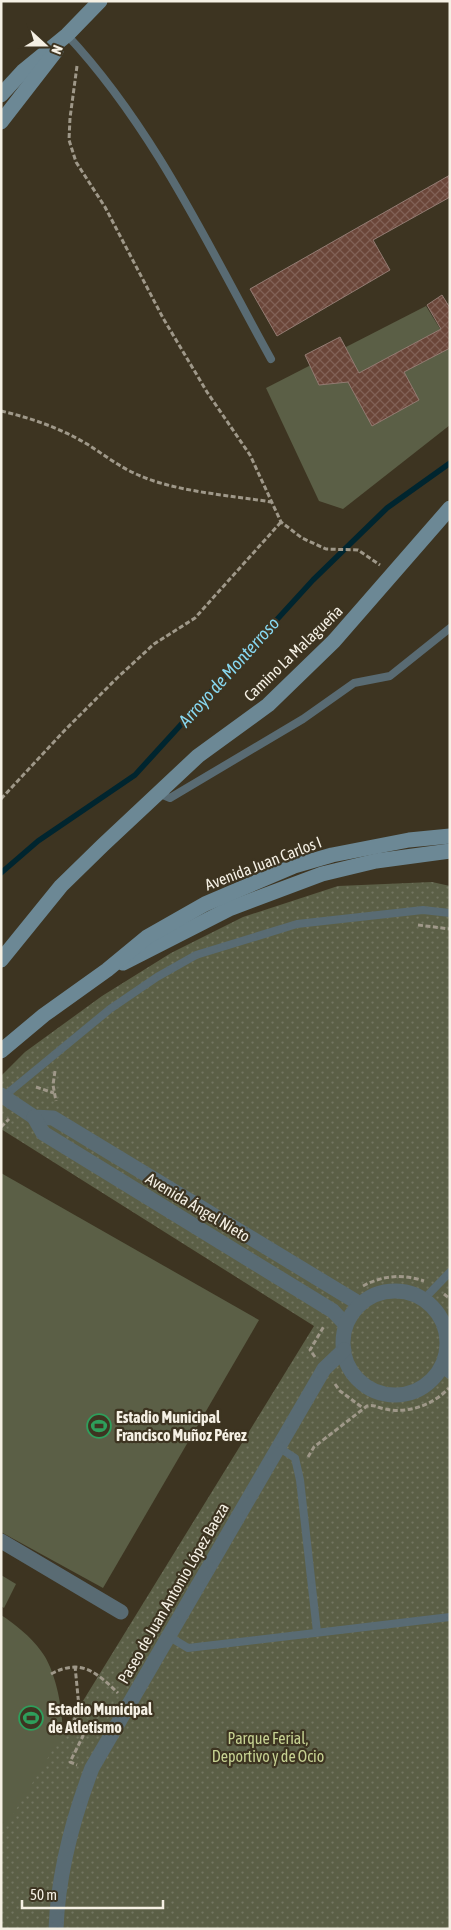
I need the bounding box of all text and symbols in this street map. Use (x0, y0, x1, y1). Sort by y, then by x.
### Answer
north arrow (20, 20, 70, 70)
text: N (48, 43, 66, 56)
street label: Camino La Malagueña (240, 601, 347, 705)
water label: Arroyo de Monterroso (173, 613, 283, 732)
street label: Avenida Juan Carlos I (202, 833, 324, 893)
street label: Avenida Ángel Nieto (142, 1169, 253, 1246)
place label: Estadio Municipal Francisco Muñoz Pérez (116, 1408, 247, 1444)
sports icon: Estadio Municipal Francisco Muñoz Pérez (86, 1413, 112, 1439)
street label: Paseo de Juan Antonio López Baeza (114, 1500, 233, 1687)
place label: Estadio Municipal de Atletismo (48, 1700, 153, 1736)
sports icon: Estadio Municipal de Atletismo (18, 1705, 44, 1731)
park label: Parque Ferial, Deportivo y de Ocio (212, 1729, 324, 1766)
scale bar (22, 1878, 164, 1910)
text: 50 m (30, 1886, 57, 1903)

